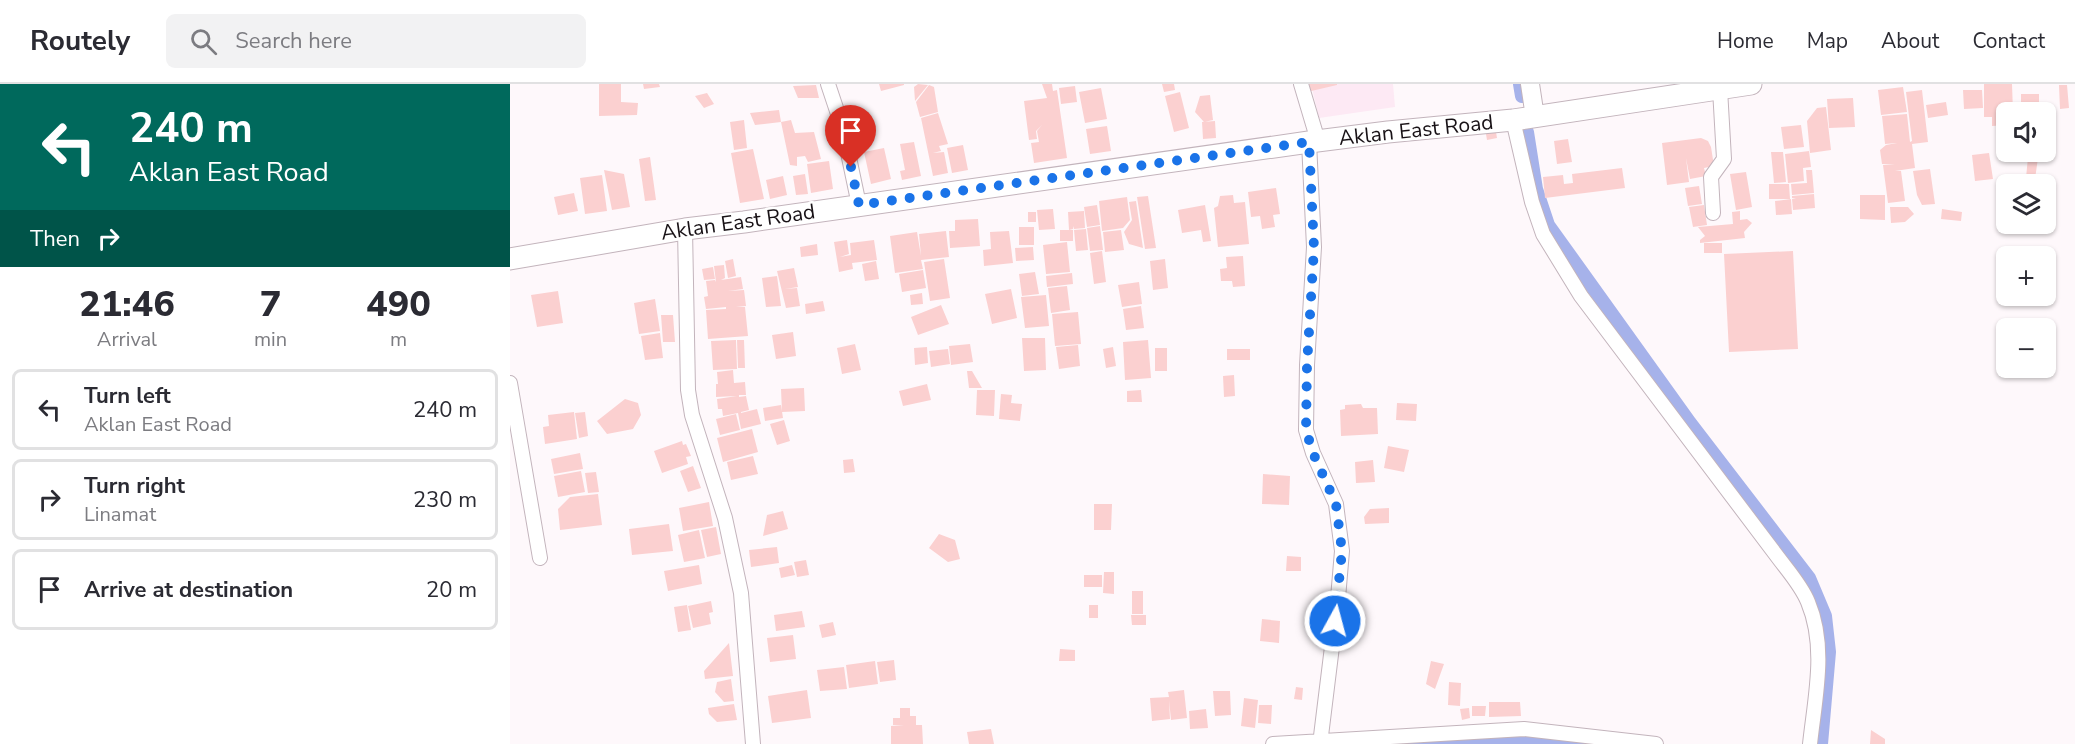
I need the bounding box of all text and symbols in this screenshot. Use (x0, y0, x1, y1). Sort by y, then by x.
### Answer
search box (166, 14, 586, 68)
text: Routely (30, 22, 130, 60)
icon: search (187, 25, 220, 58)
text: Search here (235, 26, 352, 56)
text: Home (1717, 27, 1774, 55)
text: Map (1807, 27, 1848, 55)
text: About (1881, 27, 1939, 55)
text: Contact (1972, 27, 2045, 55)
text: 240 m (129, 100, 253, 157)
map controls (1996, 102, 2056, 378)
button: sound (1996, 102, 2056, 162)
pin (825, 105, 876, 167)
icon: left (30, 108, 108, 186)
street label: Aklan East Road (1337, 108, 1495, 152)
icon: arrive (834, 114, 867, 147)
text: Aklan East Road (129, 154, 329, 191)
button: layers (1996, 174, 2056, 234)
street label: Aklan East Road (659, 197, 817, 247)
icon: right (92, 222, 125, 255)
text: Then (30, 224, 80, 254)
button: + (1996, 246, 2056, 306)
text: 21:46 (79, 280, 175, 329)
text: 7 (260, 280, 281, 329)
text: 490 (366, 280, 431, 329)
button: − (1996, 318, 2056, 378)
text: Arrival (97, 326, 157, 353)
text: min (254, 326, 287, 353)
text: m (390, 326, 407, 353)
text: Turn left (84, 381, 171, 411)
icon: left (33, 393, 66, 426)
text: 240 m (413, 395, 477, 425)
text: Aklan East Road (84, 411, 232, 438)
text: Turn right (84, 471, 185, 501)
icon: right (33, 483, 66, 516)
text: 230 m (413, 485, 477, 515)
text: Linamat (84, 501, 156, 528)
icon: arrive (33, 573, 66, 606)
text: Arrive at destination (84, 575, 293, 605)
text: 20 m (426, 575, 477, 605)
position arrow (1303, 589, 1367, 653)

